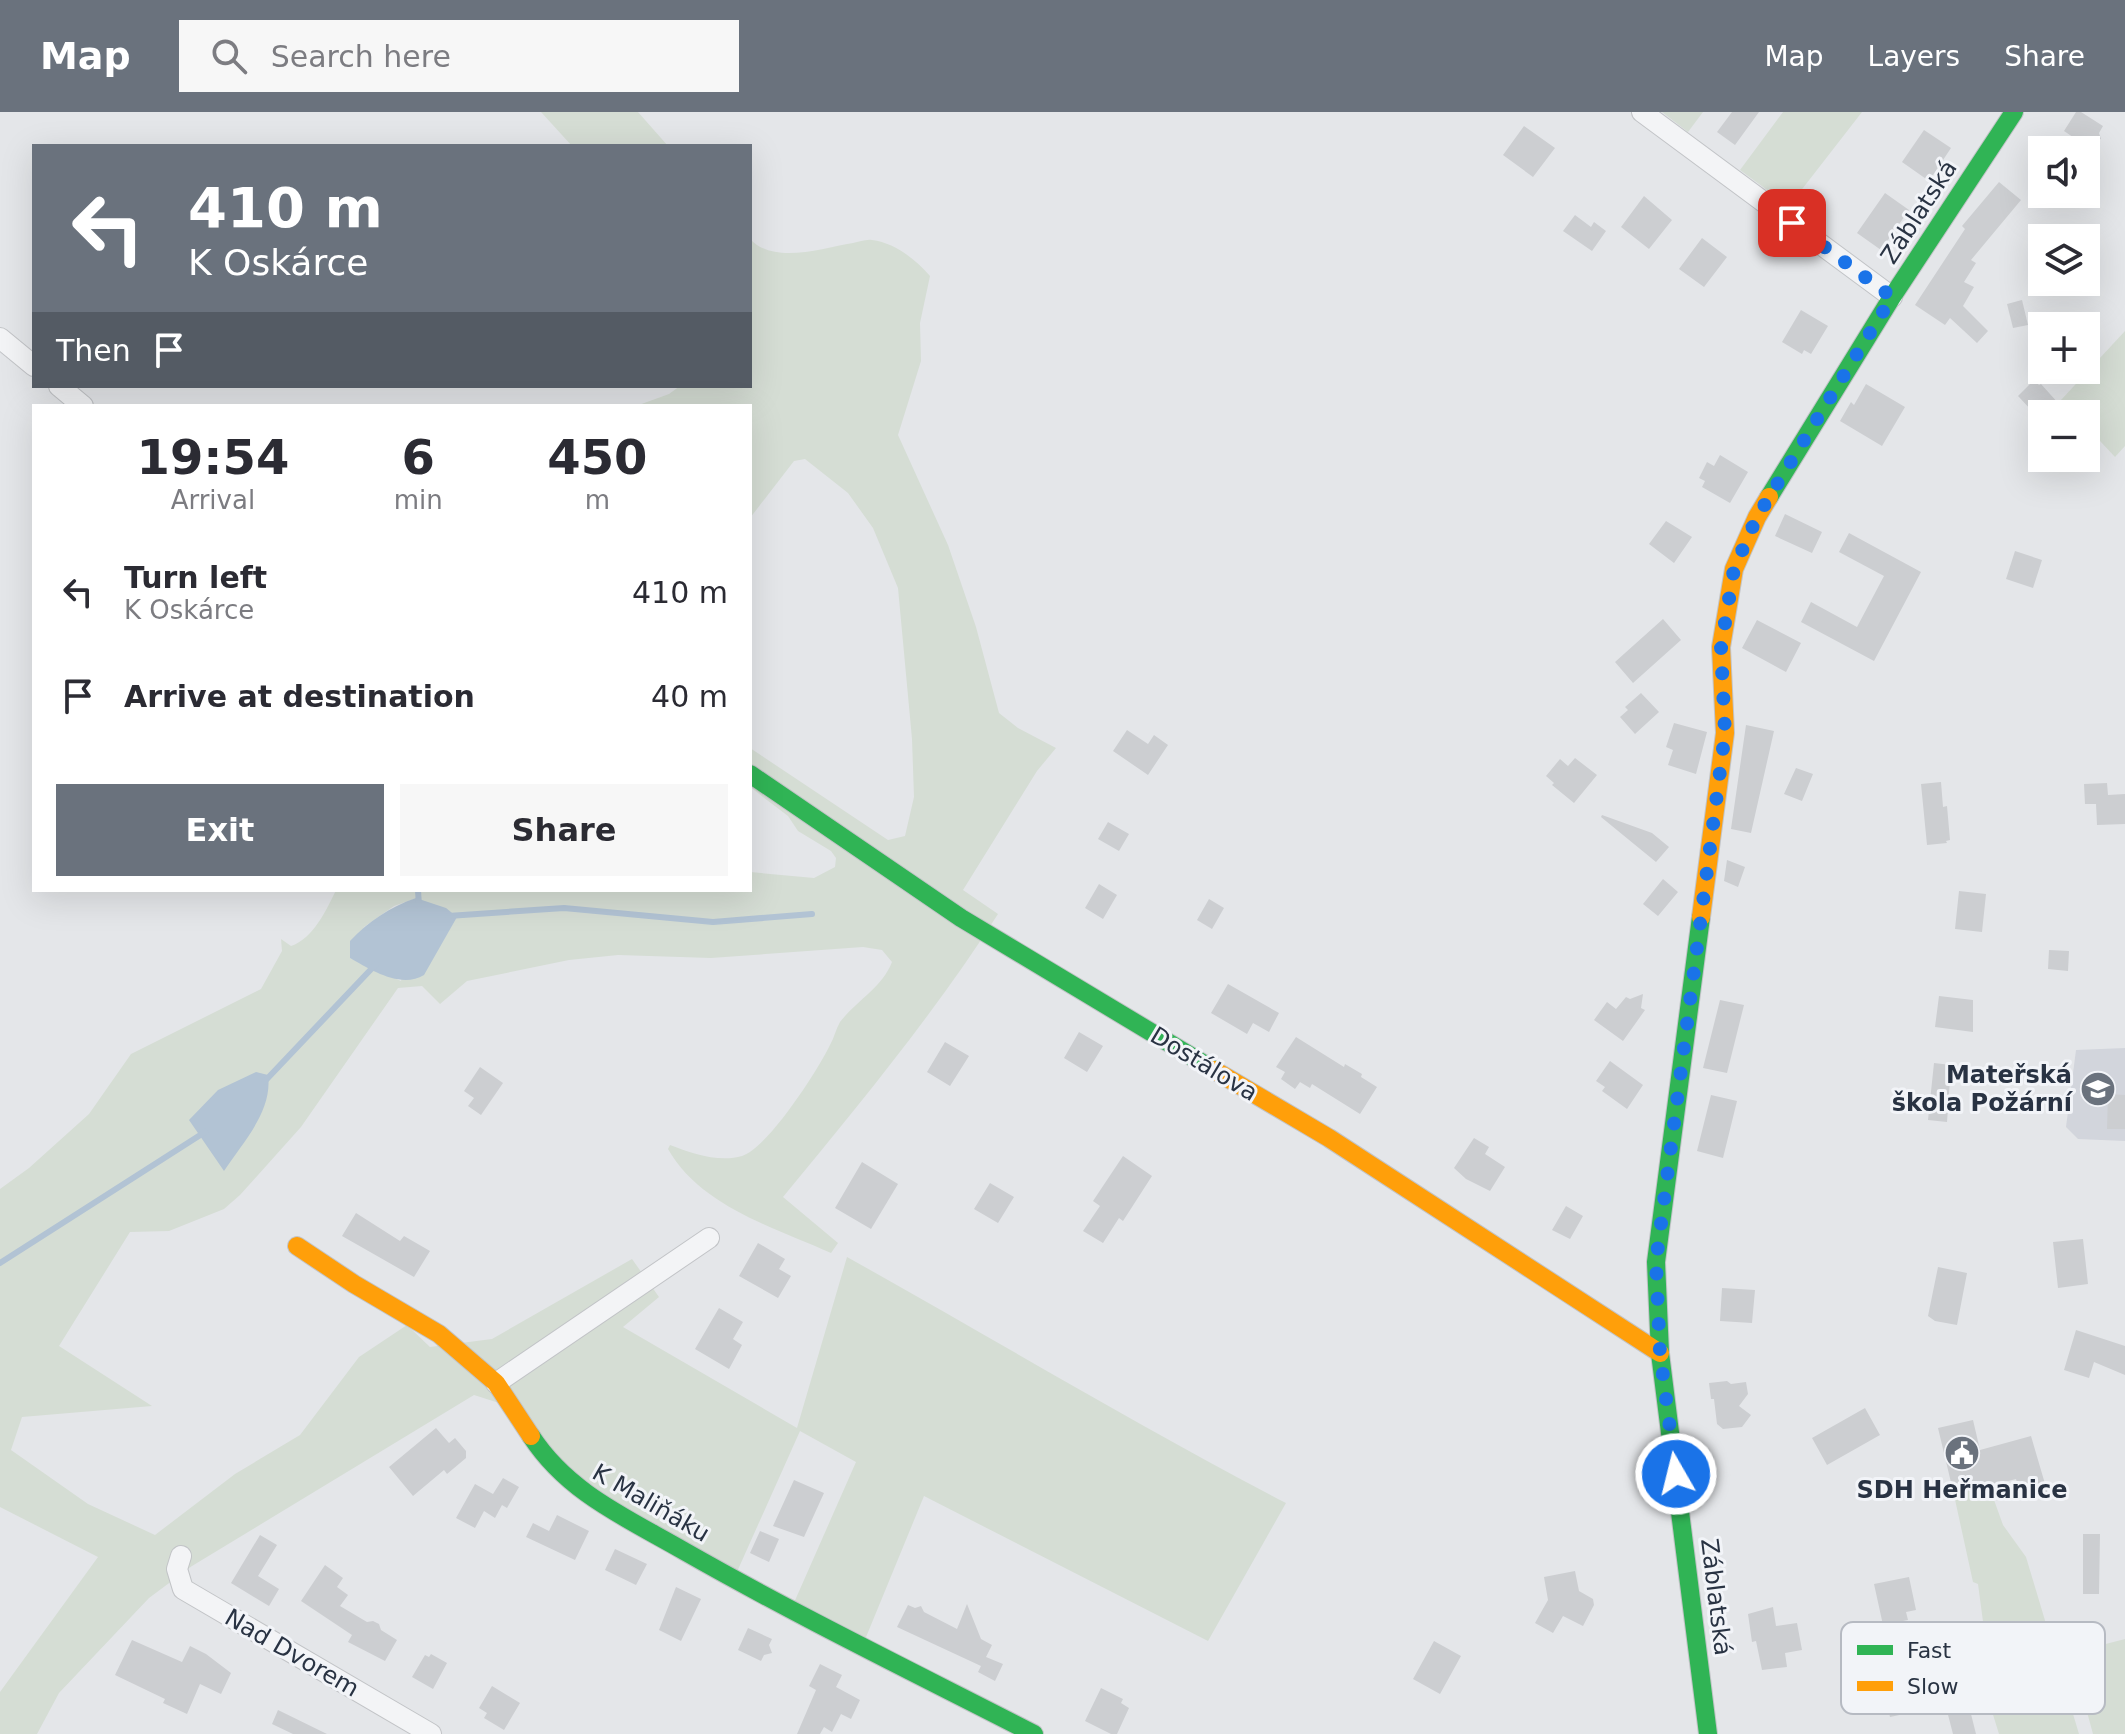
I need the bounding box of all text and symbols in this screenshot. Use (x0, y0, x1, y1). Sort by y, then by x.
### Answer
search box (179, 20, 739, 92)
text: Map (40, 34, 131, 78)
icon: search (207, 34, 251, 78)
text: Search here (271, 39, 451, 74)
text: Map (1764, 40, 1824, 73)
text: Layers (1868, 40, 1960, 73)
text: Share (2004, 40, 2085, 73)
map controls (2028, 136, 2100, 472)
button: sound (2028, 136, 2100, 208)
street label: Záblatská (1875, 155, 1963, 269)
text: 410 m (188, 175, 383, 240)
icon: left (56, 176, 160, 280)
pin (1758, 189, 1826, 257)
icon: arrive (1770, 201, 1814, 245)
button: layers (2028, 224, 2100, 296)
text: K Oskárce (188, 242, 368, 283)
button: + (2028, 312, 2100, 384)
icon: arrive (147, 328, 191, 372)
text: Then (56, 333, 131, 368)
button: − (2028, 400, 2100, 472)
text: 19:54 (136, 429, 289, 485)
text: 6 (402, 429, 435, 485)
text: 450 (547, 429, 647, 485)
text: Arrival (171, 485, 255, 515)
text: min (394, 485, 443, 515)
text: m (585, 485, 610, 515)
text: Turn left (124, 560, 267, 595)
icon: left (56, 570, 100, 614)
text: 410 m (632, 575, 728, 610)
text: K Oskárce (124, 595, 254, 625)
icon: arrive (56, 674, 100, 718)
text: Arrive at destination (124, 679, 475, 714)
text: 40 m (651, 679, 728, 714)
button: Exit (56, 784, 384, 876)
button: Share (400, 784, 728, 876)
street label: Dostálova (1145, 1021, 1263, 1107)
place label: Mateřská škola Požární (1892, 1061, 2074, 1117)
school or university icon: Mateřská škola Požární (2079, 1070, 2117, 1108)
position arrow (1634, 1432, 1718, 1516)
public building icon: SDH Heřmanice (1943, 1434, 1981, 1472)
street label: K Maliňáku (588, 1458, 714, 1548)
place label: SDH Heřmanice (1857, 1476, 2067, 1504)
street label: Záblatská (1695, 1537, 1737, 1657)
street label: Nad Dvorem (220, 1603, 364, 1703)
legend (1841, 1622, 2105, 1714)
text: Fast (1907, 1638, 1952, 1663)
text: Slow (1907, 1674, 1959, 1699)

